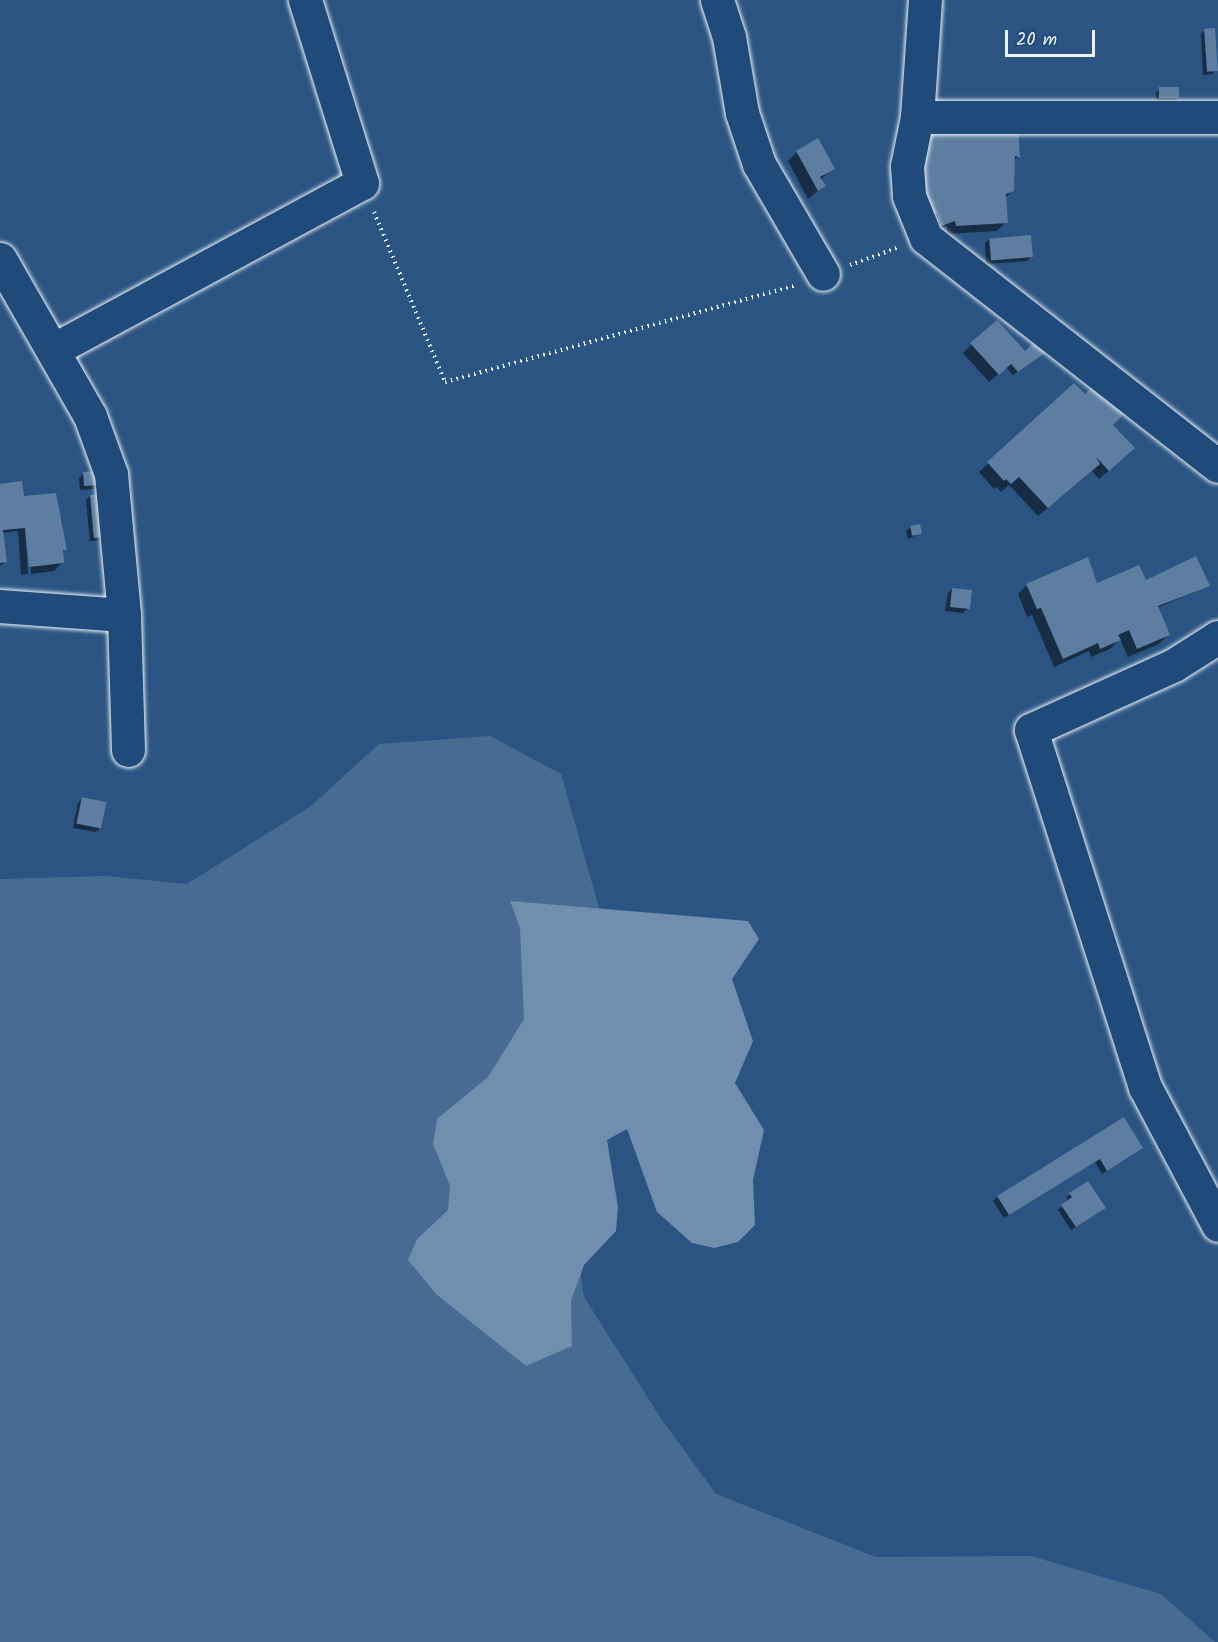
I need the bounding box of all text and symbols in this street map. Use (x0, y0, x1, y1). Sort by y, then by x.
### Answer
scale bar (1008, 18, 1098, 56)
text: 20 m (1016, 26, 1057, 55)

